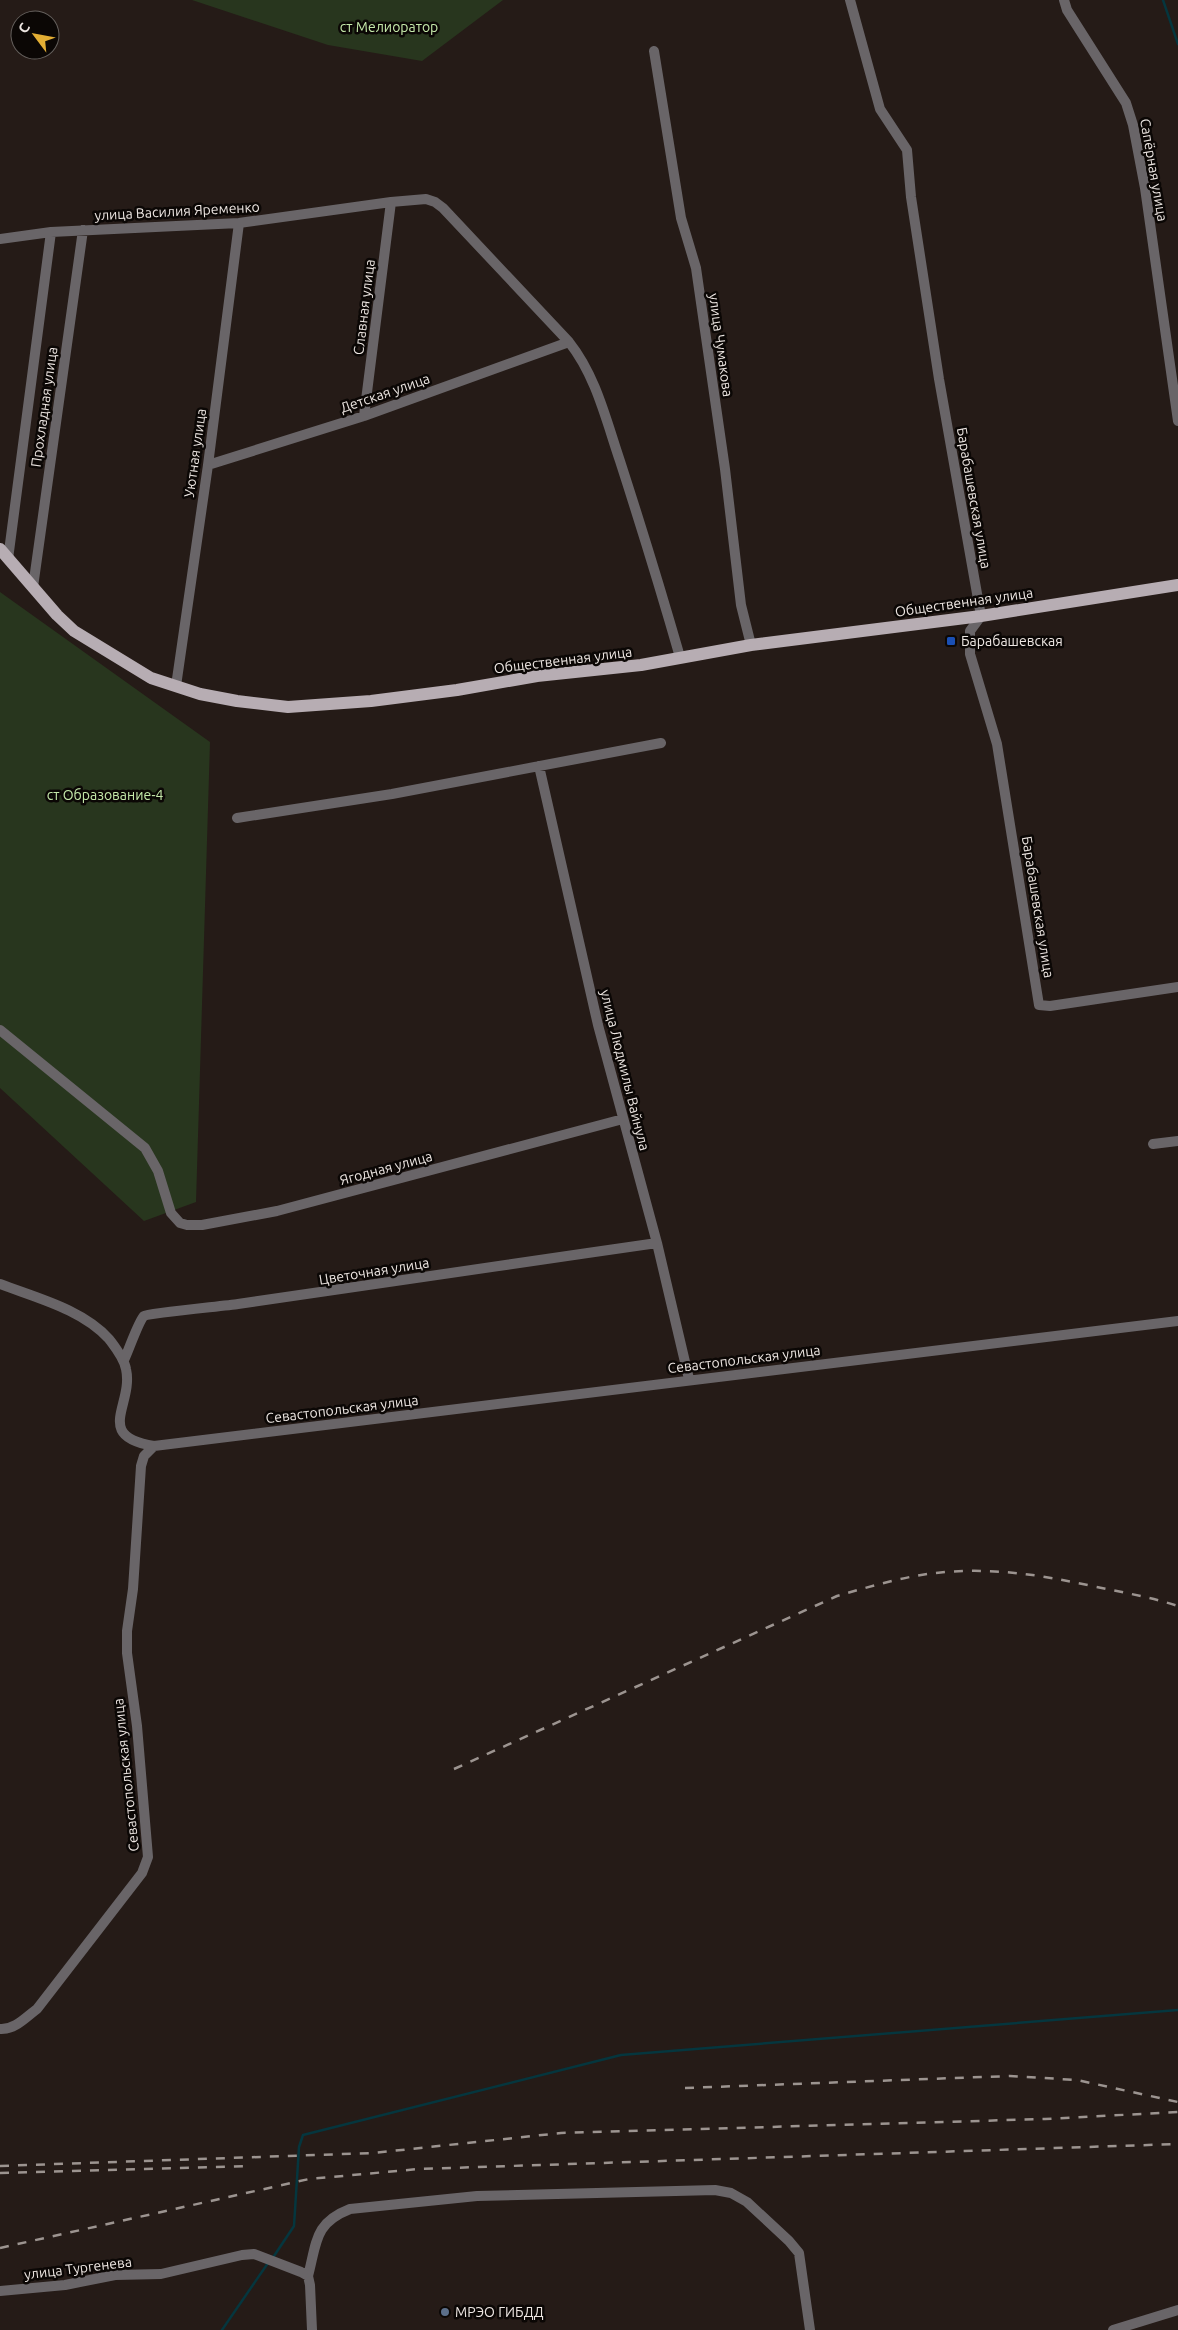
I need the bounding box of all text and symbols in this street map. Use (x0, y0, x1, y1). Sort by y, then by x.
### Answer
north arrow (10, 10, 60, 60)
park label: ст Мелиоратор (340, 19, 438, 35)
text: С (15, 20, 33, 36)
street label: Сапёрная улица (1137, 117, 1171, 223)
street label: улица Василия Яременко (94, 199, 260, 223)
street label: Славная улица (350, 258, 378, 356)
street label: улица Чумакова (706, 292, 736, 398)
street label: Прохладная улица (28, 346, 60, 468)
street label: Детская улица (338, 370, 432, 416)
street label: Уютная улица (181, 408, 209, 498)
street label: Барабашевская улица (954, 426, 994, 570)
street label: Общественная улица (894, 584, 1034, 620)
place label: Барабашевская (961, 633, 1063, 649)
marker: Барабашевская (945, 635, 957, 647)
street label: Общественная улица (493, 644, 633, 676)
park label: ст Образование-4 (47, 787, 163, 803)
street label: Барабашевская улица (1019, 835, 1057, 979)
street label: улица Людмилы Вайнула (597, 988, 653, 1152)
street label: Ягодная улица (338, 1148, 434, 1188)
street label: Цветочная улица (318, 1254, 430, 1288)
street label: Севастопольская улица (667, 1342, 821, 1376)
street label: Севастопольская улица (265, 1392, 419, 1426)
street label: Севастопольская улица (110, 1698, 142, 1852)
street label: улица Тургенева (23, 2253, 133, 2283)
place label: МРЭО ГИБДД (455, 2304, 544, 2320)
marker: МРЭО ГИБДД (439, 2306, 451, 2318)

